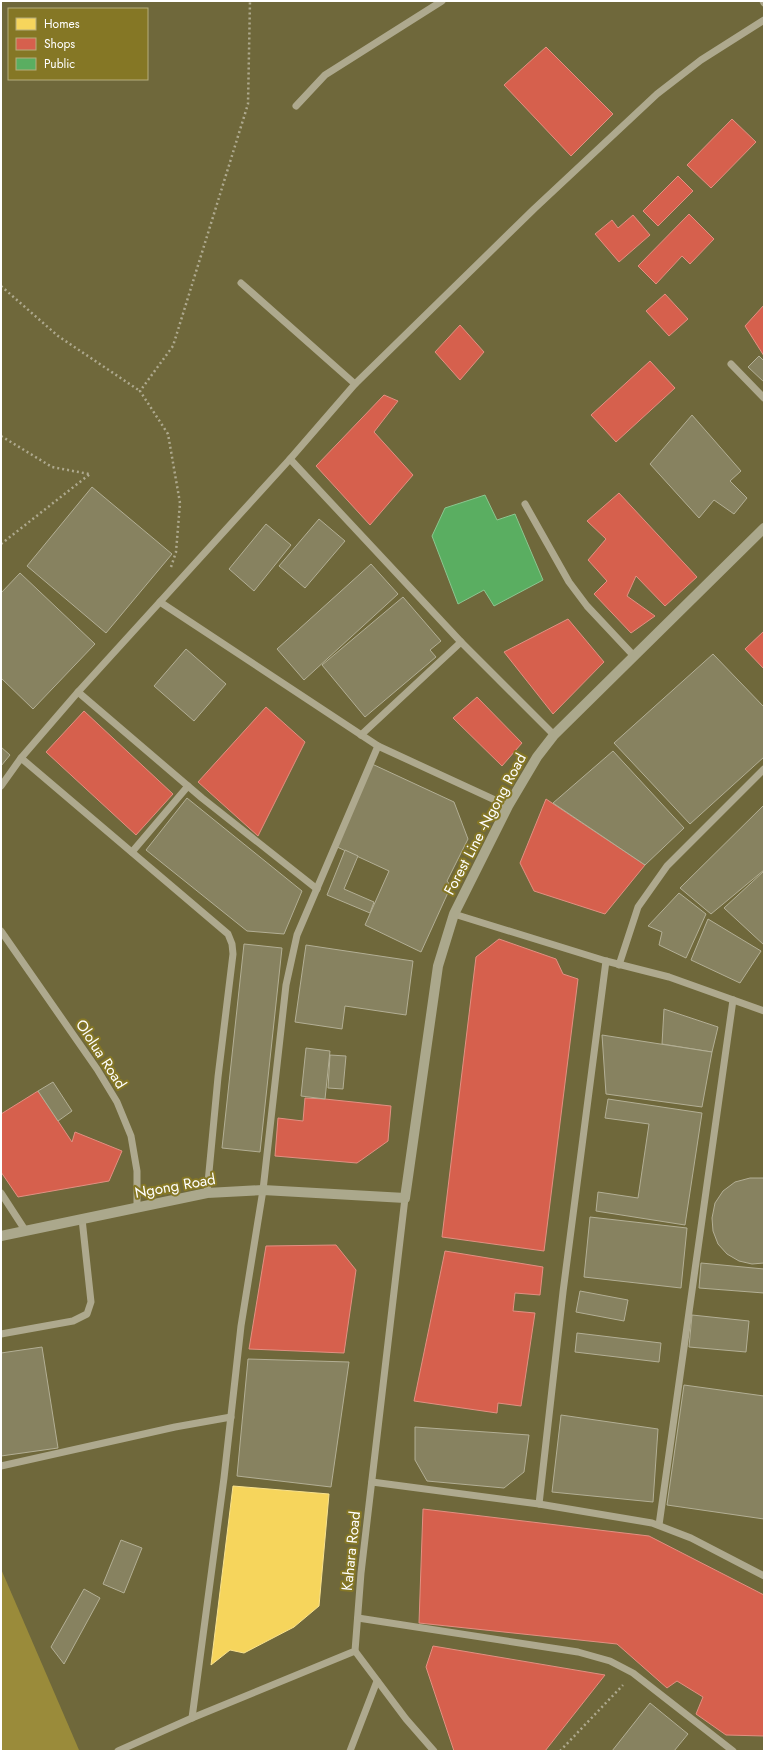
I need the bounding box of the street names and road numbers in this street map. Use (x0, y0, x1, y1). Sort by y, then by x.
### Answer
street label: Forest Line -Ngong Road (438, 749, 532, 899)
street label: Ololua Road (70, 1015, 132, 1093)
street label: Ngong Road (133, 1168, 217, 1204)
street label: Kahara Road (336, 1510, 366, 1592)

